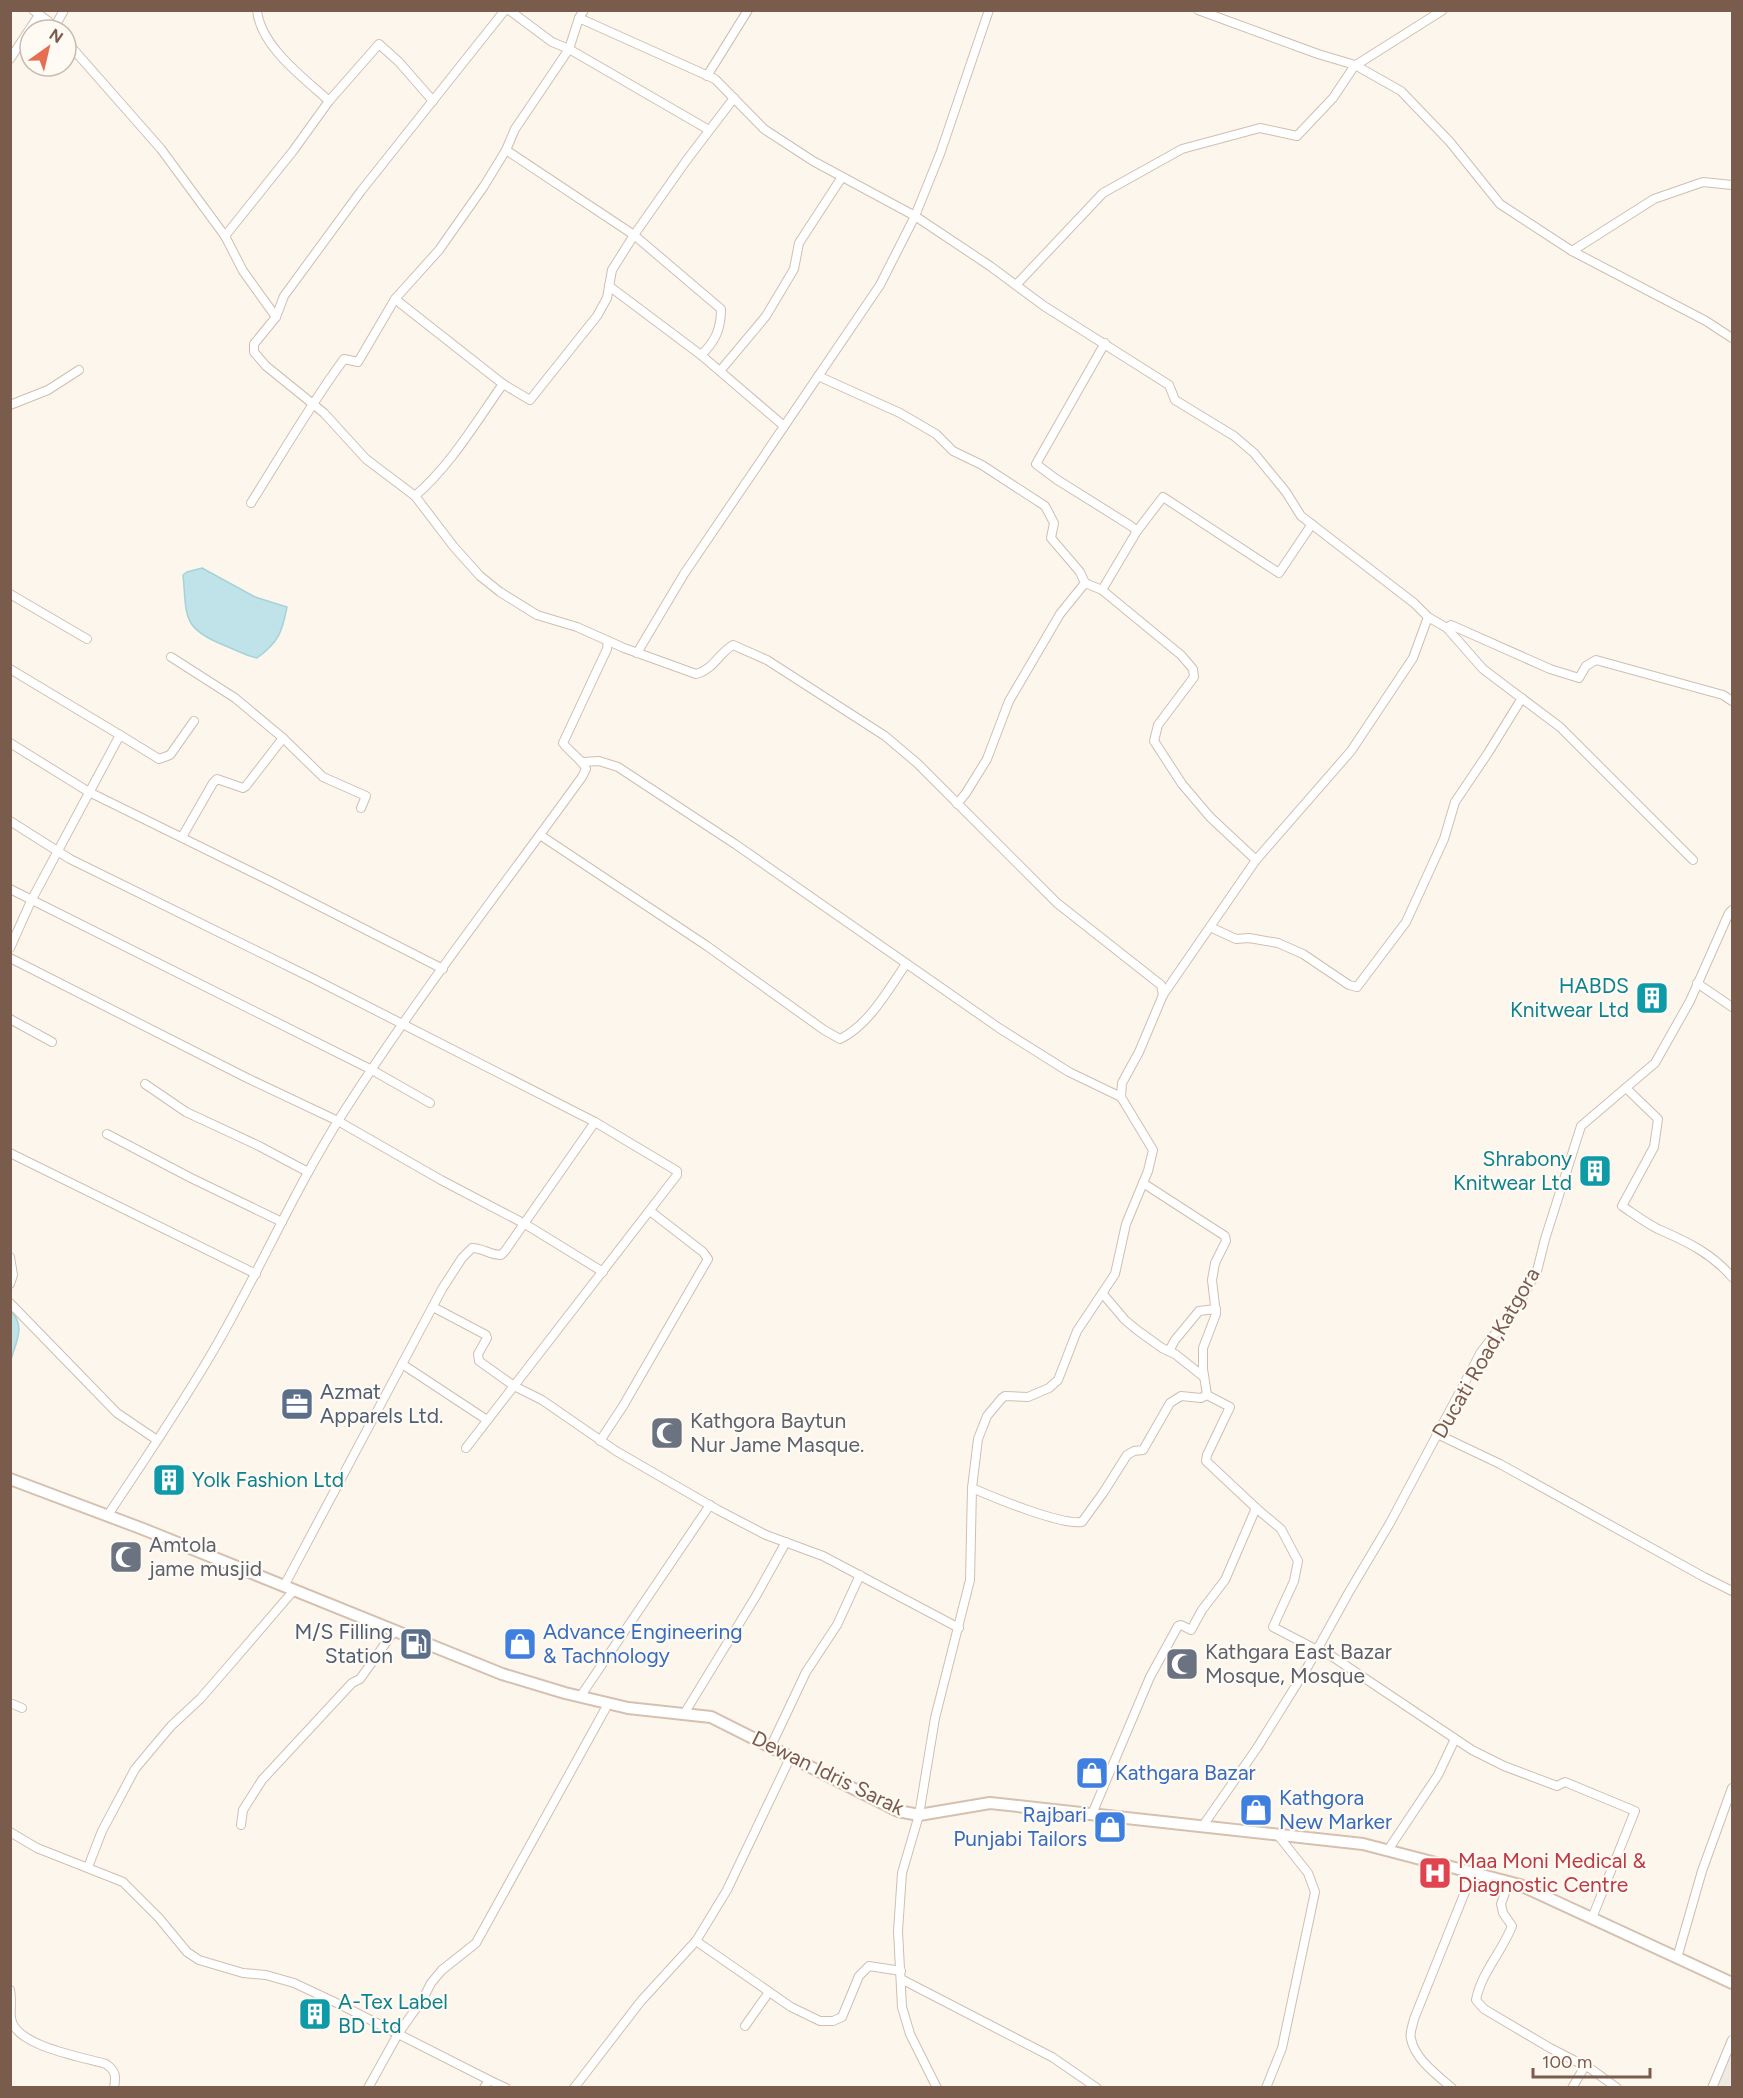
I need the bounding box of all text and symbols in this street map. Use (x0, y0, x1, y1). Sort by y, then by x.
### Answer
north arrow (18, 18, 78, 78)
text: N (46, 25, 67, 47)
place label: HABDS Knitwear Ltd (1510, 973, 1629, 1022)
building icon: HABDS Knitwear Ltd (1634, 980, 1670, 1016)
place label: Shrabony Knitwear Ltd (1453, 1146, 1572, 1195)
building icon: Shrabony Knitwear Ltd (1577, 1153, 1613, 1189)
street label: Ducati Road,Katgora (1427, 1263, 1545, 1443)
place label: Azmat Apparels Ltd. (320, 1379, 443, 1428)
office icon: Azmat Apparels Ltd. (279, 1386, 315, 1422)
place label: Kathgora Baytun Nur Jame Masque. (690, 1408, 864, 1457)
mosque icon: Kathgora Baytun Nur Jame Masque. (649, 1415, 685, 1451)
building icon: Yolk Fashion Ltd (151, 1462, 187, 1498)
place label: Yolk Fashion Ltd (192, 1467, 344, 1492)
place label: Amtola jame musjid (147, 1532, 262, 1581)
mosque icon: Amtola jame musjid (108, 1539, 144, 1575)
place label: M/S Filling Station (295, 1619, 393, 1668)
place label: Advance Engineering & Tachnology (543, 1619, 743, 1668)
fuel station icon: M/S Filling Station (398, 1626, 434, 1662)
shop icon: Advance Engineering & Tachnology (502, 1626, 538, 1662)
place label: Kathgara East Bazar Mosque, Mosque (1205, 1639, 1392, 1688)
mosque icon: Kathgara East Bazar Mosque, Mosque (1164, 1646, 1200, 1682)
street label: Dewan Idris Sarak (748, 1725, 909, 1821)
shop icon: Kathgara Bazar (1074, 1755, 1110, 1791)
place label: Kathgara Bazar (1115, 1760, 1256, 1785)
place label: Kathgora New Marker (1279, 1785, 1392, 1834)
shop icon: Kathgora New Marker (1238, 1792, 1274, 1828)
place label: Rajbari Punjabi Tailors (953, 1802, 1087, 1851)
shop icon: Rajbari Punjabi Tailors (1092, 1809, 1128, 1845)
place label: Maa Moni Medical & Diagnostic Centre (1458, 1848, 1646, 1897)
hospital icon: Maa Moni Medical & Diagnostic Centre (1417, 1855, 1453, 1891)
place label: A-Tex Label BD Ltd (338, 1989, 448, 2038)
building icon: A-Tex Label BD Ltd (297, 1996, 333, 2032)
scale bar (1533, 2041, 1650, 2079)
text: 100 m (1542, 2051, 1592, 2073)

